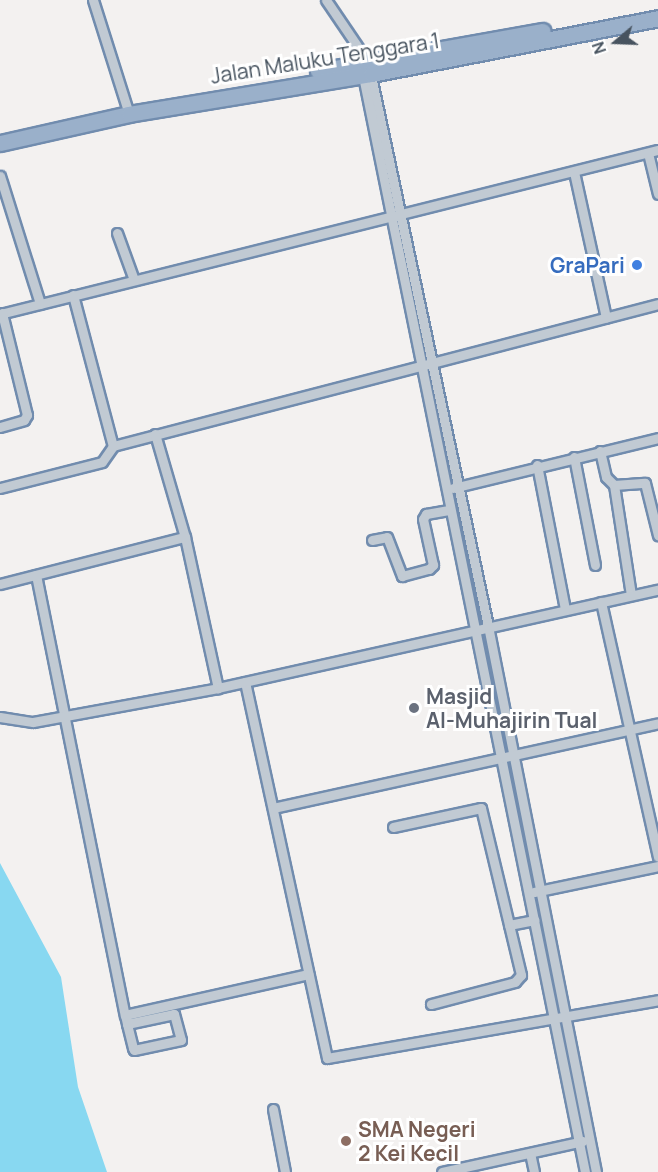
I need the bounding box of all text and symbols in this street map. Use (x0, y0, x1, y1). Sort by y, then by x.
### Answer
north arrow (586, 12, 646, 72)
street label: Jalan Maluku Tenggara 1 (209, 27, 441, 89)
text: N (587, 39, 611, 57)
place label: GraPari (550, 252, 625, 278)
marker: GraPari (630, 258, 644, 272)
place label: Masjid Al-Muhajirin Tual (426, 683, 597, 733)
marker: Masjid Al-Muhajirin Tual (407, 701, 421, 715)
place label: SMA Negeri 2 Kei Kecil (358, 1116, 476, 1166)
marker: SMA Negeri 2 Kei Kecil (339, 1134, 353, 1148)

